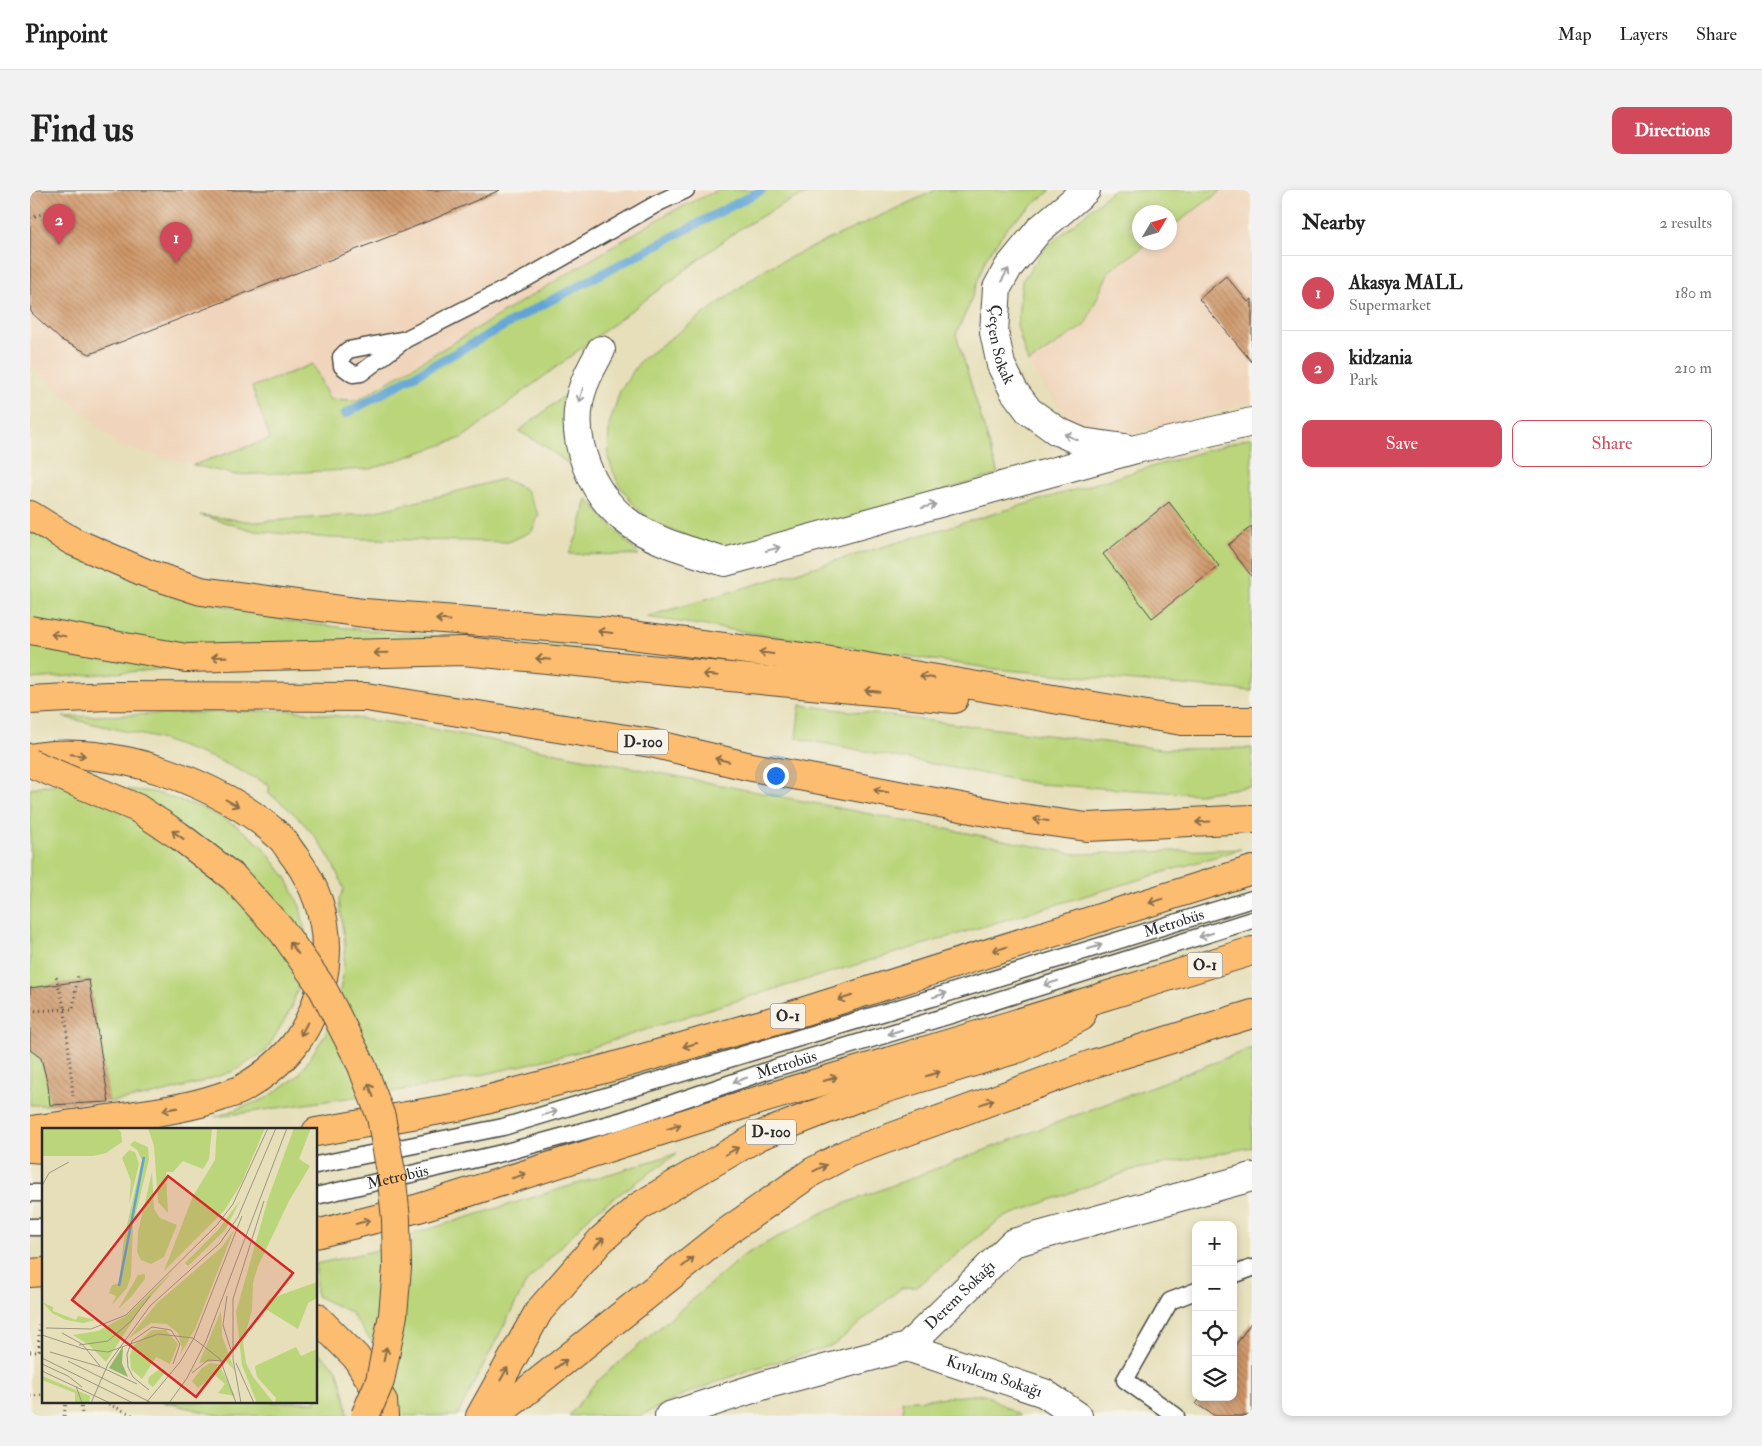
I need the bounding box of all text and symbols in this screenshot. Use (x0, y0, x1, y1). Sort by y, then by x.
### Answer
text: Pinpoint (25, 19, 108, 50)
text: Map (1558, 23, 1592, 46)
text: Layers (1620, 23, 1668, 46)
text: Share (1696, 23, 1737, 46)
button: Directions (1612, 107, 1732, 154)
text: Find us (30, 108, 134, 152)
pin: 2 (43, 204, 75, 245)
north arrow (1132, 205, 1177, 250)
text: Nearby (1302, 209, 1365, 236)
text: 2 results (1659, 213, 1712, 233)
pin: 1 (160, 222, 192, 263)
one-way arrow (1000, 268, 1010, 282)
text: Akasya MALL (1349, 271, 1462, 295)
text: 1 (1315, 283, 1321, 303)
text: 180 m (1675, 283, 1712, 303)
text: Supermarket (1349, 295, 1431, 315)
street label: Çeçen Sokak (984, 304, 1019, 388)
text: kidzania (1349, 346, 1412, 370)
text: 2 (1314, 358, 1322, 378)
text: 210 m (1674, 358, 1712, 378)
text: Park (1349, 370, 1378, 390)
one-way arrow (576, 386, 586, 402)
button: Save (1302, 420, 1502, 467)
button: Share (1512, 420, 1712, 467)
one-way arrow (1064, 432, 1079, 441)
one-way arrow (921, 501, 937, 510)
one-way arrow (764, 544, 780, 553)
one-way arrow (435, 615, 451, 625)
one-way arrow (597, 627, 613, 637)
one-way arrow (50, 630, 66, 640)
one-way arrow (759, 647, 775, 657)
one-way arrow (373, 648, 390, 658)
one-way arrow (211, 652, 227, 662)
one-way arrow (535, 654, 551, 664)
one-way arrow (703, 671, 719, 680)
one-way arrow (919, 672, 935, 682)
one-way arrow (864, 686, 880, 696)
road number: D-100 (618, 730, 668, 754)
one-way arrow (70, 750, 86, 760)
one-way arrow (715, 755, 731, 764)
your location (763, 763, 789, 789)
one-way arrow (874, 786, 890, 796)
one-way arrow (224, 799, 239, 808)
one-way arrow (1034, 815, 1050, 825)
one-way arrow (1196, 817, 1212, 827)
one-way arrow (172, 830, 185, 841)
one-way arrow (1148, 897, 1164, 906)
street label: Metrobüs (1141, 904, 1207, 942)
one-way arrow (1198, 930, 1214, 940)
one-way arrow (289, 941, 299, 955)
one-way arrow (1087, 942, 1103, 952)
one-way arrow (993, 945, 1009, 955)
road number: O-1 (1188, 952, 1222, 978)
one-way arrow (1043, 979, 1059, 989)
one-way arrow (932, 990, 948, 1000)
one-way arrow (838, 994, 854, 1003)
road number: O-1 (770, 1004, 806, 1028)
one-way arrow (299, 1022, 309, 1037)
one-way arrow (888, 1027, 904, 1037)
one-way arrow (682, 1041, 698, 1050)
street label: Metrobüs (754, 1046, 819, 1084)
one-way arrow (924, 1069, 940, 1079)
one-way arrow (821, 1074, 837, 1084)
one-way arrow (733, 1076, 748, 1085)
one-way arrow (366, 1083, 375, 1098)
one-way arrow (979, 1097, 994, 1106)
one-way arrow (163, 1105, 179, 1115)
one-way arrow (541, 1107, 557, 1117)
road number: D-100 (746, 1120, 796, 1144)
one-way arrow (666, 1122, 682, 1131)
inset map (42, 1128, 318, 1404)
one-way arrow (725, 1146, 739, 1156)
street label: Metrobüs (365, 1160, 430, 1194)
one-way arrow (812, 1163, 827, 1172)
one-way arrow (511, 1171, 527, 1181)
one-way arrow (355, 1217, 371, 1226)
map controls (1192, 1221, 1237, 1401)
button: + (1192, 1221, 1237, 1266)
one-way arrow (593, 1237, 605, 1249)
street label: Derem Sokağı (920, 1256, 999, 1334)
one-way arrow (681, 1257, 694, 1268)
button: − (1192, 1266, 1237, 1311)
button: locate (1192, 1311, 1237, 1356)
one-way arrow (381, 1346, 391, 1362)
street label: Kıvılcım Sokağı (944, 1351, 1045, 1402)
button: layers (1192, 1356, 1237, 1401)
one-way arrow (554, 1359, 568, 1369)
one-way arrow (499, 1366, 509, 1381)

